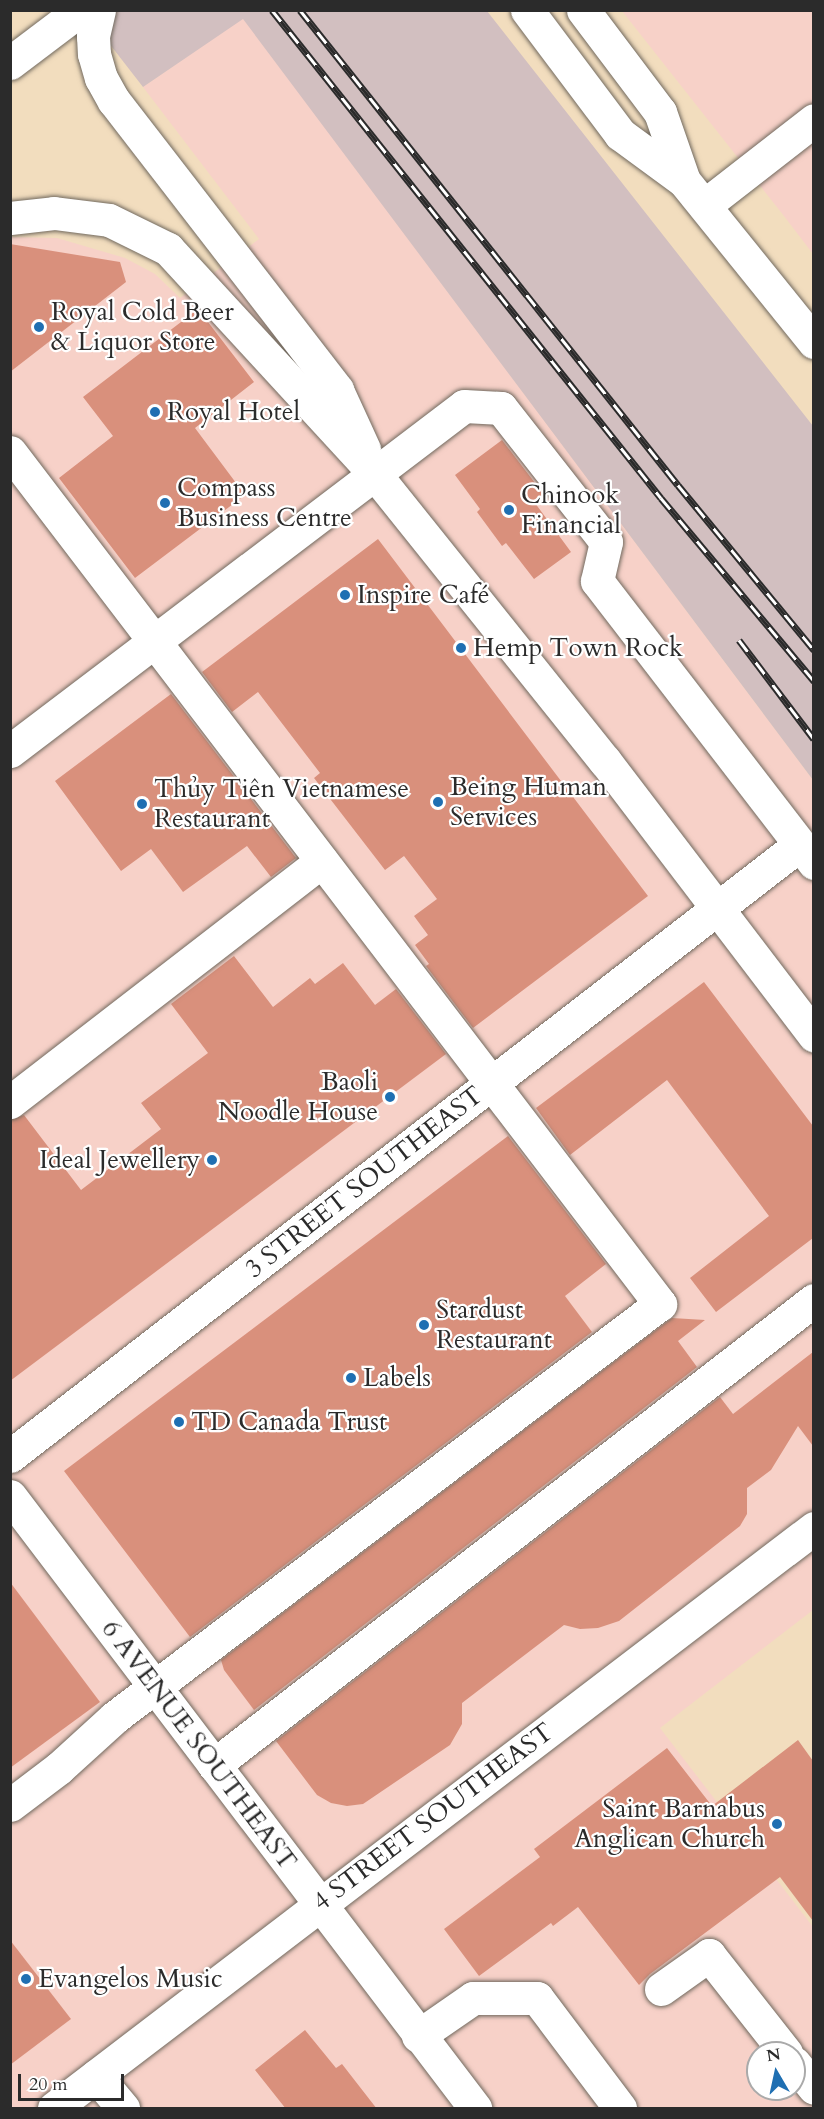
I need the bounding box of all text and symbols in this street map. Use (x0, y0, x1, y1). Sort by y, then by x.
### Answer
place label: Royal Cold Beer & Liquor Store (51, 296, 234, 358)
marker: Royal Cold Beer & Liquor Store (32, 320, 46, 334)
place label: Royal Hotel (167, 396, 300, 428)
marker: Royal Hotel (148, 405, 162, 419)
place label: Compass Business Centre (177, 472, 352, 534)
place label: Chinook Financial (521, 479, 621, 540)
marker: Compass Business Centre (158, 496, 172, 510)
marker: Chinook Financial (502, 503, 516, 517)
place label: Inspire Café (357, 579, 490, 611)
marker: Inspire Café (338, 588, 352, 602)
place label: Hemp Town Rock (473, 632, 683, 664)
marker: Hemp Town Rock (454, 641, 468, 655)
place label: Being Human Services (450, 771, 607, 832)
place label: Thủy Tiên Vietnamese Restaurant (154, 773, 409, 834)
marker: Being Human Services (431, 795, 445, 809)
marker: Thủy Tiên Vietnamese Restaurant (135, 797, 149, 811)
place label: Baoli Noodle House (218, 1066, 378, 1128)
street label: 3 STREET SOUTHEAST (239, 1080, 489, 1284)
marker: Baoli Noodle House (383, 1090, 397, 1104)
place label: Ideal Jewellery (39, 1144, 200, 1176)
marker: Ideal Jewellery (205, 1153, 219, 1167)
place label: Stardust Restaurant (436, 1294, 552, 1356)
marker: Stardust Restaurant (417, 1318, 431, 1332)
place label: Labels (363, 1362, 431, 1394)
marker: Labels (344, 1371, 358, 1385)
place label: TD Canada Trust (191, 1406, 387, 1438)
marker: TD Canada Trust (172, 1415, 186, 1429)
street label: 6 AVENUE SOUTHEAST (95, 1614, 303, 1876)
street label: 4 STREET SOUTHEAST (307, 1716, 559, 1918)
place label: Saint Barnabus Anglican Church (574, 1793, 765, 1854)
marker: Saint Barnabus Anglican Church (770, 1817, 784, 1831)
place label: Evangelos Music (38, 1963, 223, 1995)
marker: Evangelos Music (19, 1972, 33, 1986)
north arrow (746, 2041, 806, 2101)
text: N (765, 2043, 782, 2067)
scale bar (21, 2062, 128, 2100)
text: 20 m (29, 2072, 68, 2097)

